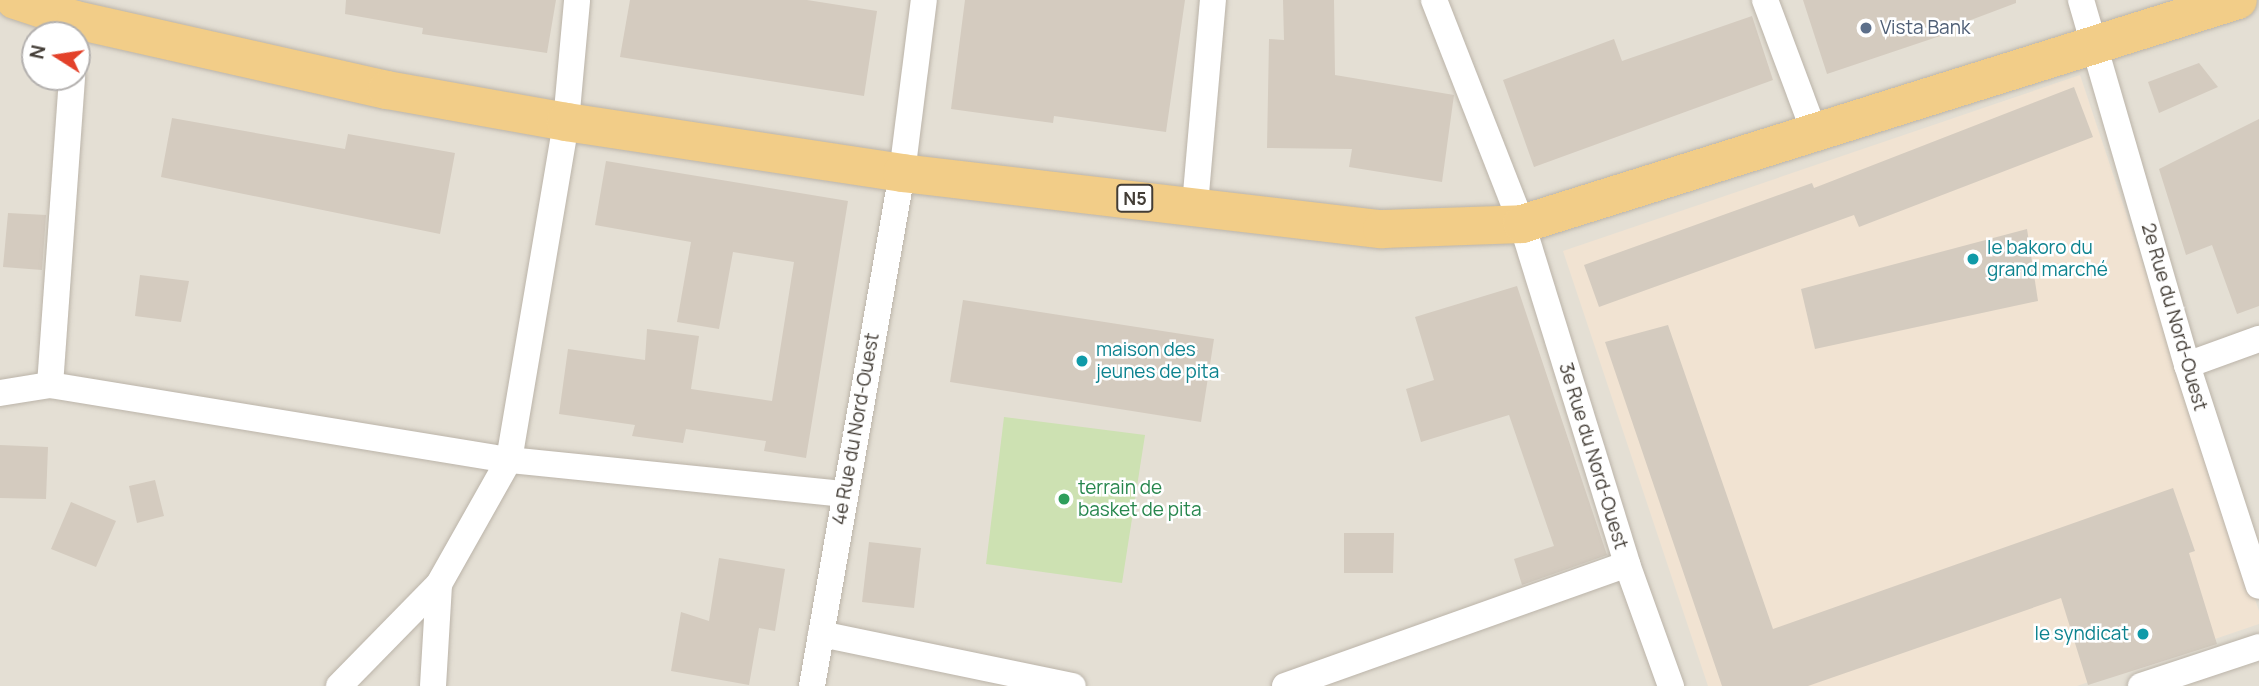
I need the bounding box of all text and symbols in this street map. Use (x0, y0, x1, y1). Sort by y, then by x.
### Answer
place label: Vista Bank (1880, 17, 1970, 39)
marker: Vista Bank (1858, 20, 1874, 36)
north arrow (21, 21, 91, 91)
text: N (23, 43, 52, 61)
road number: N5 (1116, 183, 1154, 212)
street label: 2e Rue du Nord-Ouest (2136, 221, 2212, 413)
place label: le bakoro du grand marché (1987, 237, 2108, 281)
marker: le bakoro du grand marché (1965, 251, 1981, 267)
street label: 4e Rue du Nord-Ouest (828, 331, 884, 527)
place label: maison des jeunes de pita (1096, 339, 1219, 383)
marker: maison des jeunes de pita (1074, 353, 1090, 369)
street label: 3e Rue du Nord-Ouest (1554, 360, 1632, 552)
place label: terrain de basket de pita (1078, 477, 1202, 521)
marker: terrain de basket de pita (1056, 491, 1072, 507)
place label: le syndicat (2035, 623, 2129, 645)
marker: le syndicat (2135, 626, 2151, 642)

